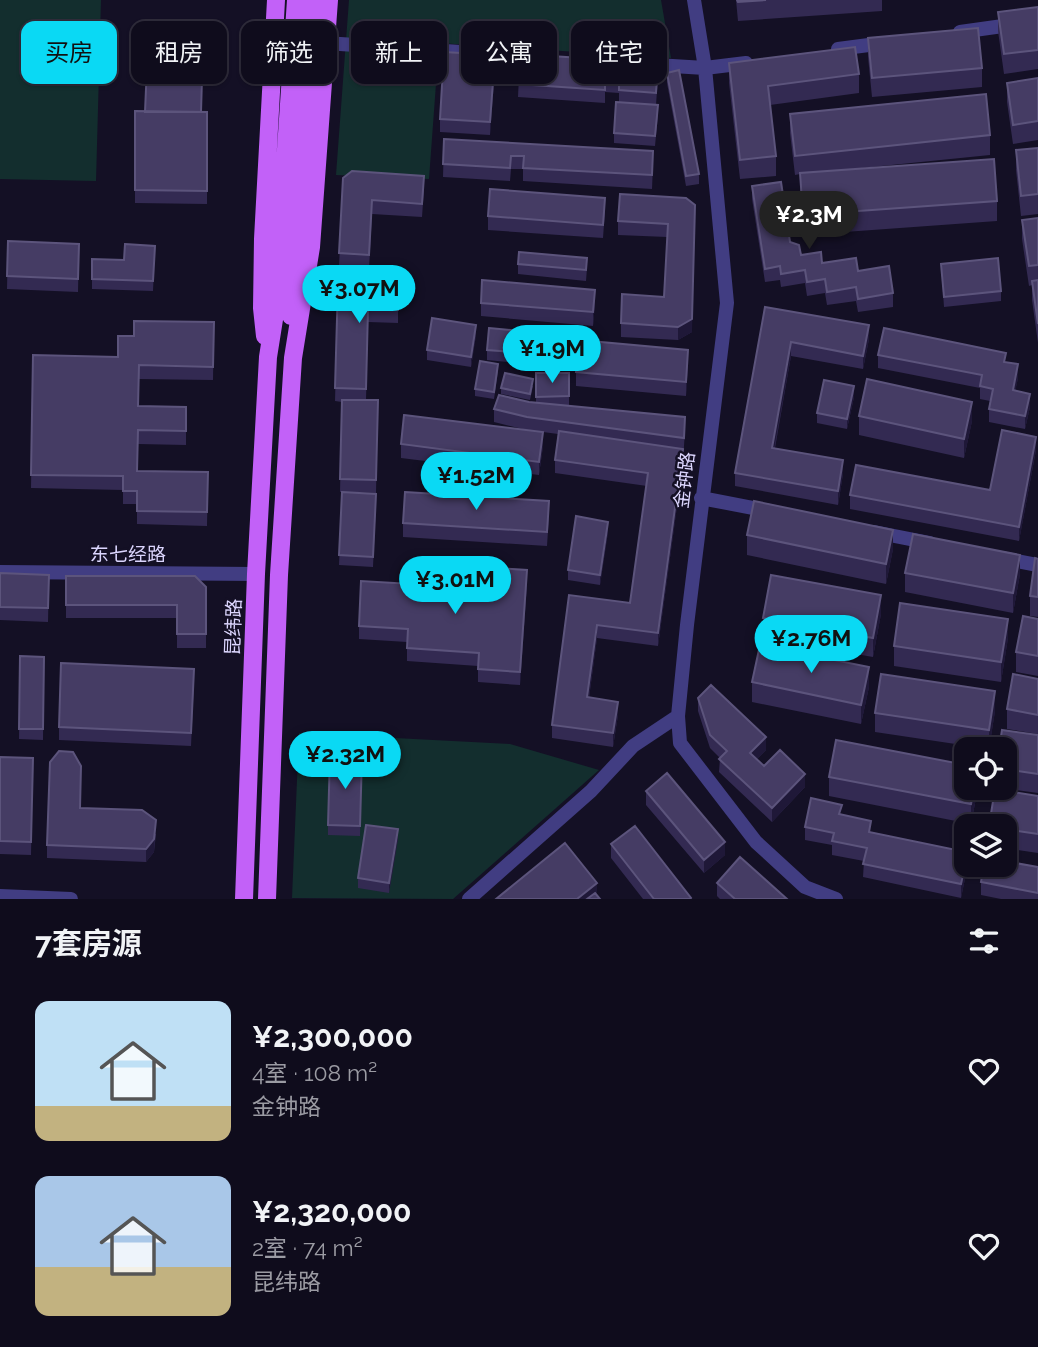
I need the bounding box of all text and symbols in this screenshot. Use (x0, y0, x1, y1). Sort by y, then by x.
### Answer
chip: 买房 (21, 21, 117, 84)
chip: 租房 (131, 21, 227, 84)
chip: 筛选 (241, 21, 337, 84)
chip: 新上 (351, 21, 447, 84)
chip: 公寓 (461, 21, 557, 84)
chip: 住宅 (571, 21, 667, 84)
pin: ¥2.3M (760, 191, 858, 251)
text: ¥2.3M (775, 200, 843, 227)
pin: ¥3.07M (302, 266, 416, 325)
text: ¥3.07M (318, 274, 400, 301)
pin: ¥1.9M (503, 326, 601, 385)
text: ¥1.9M (519, 334, 585, 361)
street label: 金钟路 (670, 450, 698, 510)
pin: ¥1.52M (419, 452, 533, 512)
text: ¥1.52M (437, 461, 515, 488)
street label: 东七经路 (90, 543, 166, 565)
pin: ¥3.01M (398, 556, 512, 616)
text: ¥3.01M (415, 565, 495, 592)
street label: 昆纬路 (221, 598, 245, 656)
pin: ¥2.76M (754, 616, 868, 675)
text: ¥2.76M (771, 624, 851, 651)
pin: ¥2.32M (288, 732, 402, 791)
map controls (954, 737, 1017, 877)
button: locate (954, 737, 1017, 800)
text: ¥2.32M (305, 740, 385, 767)
button: layers (954, 814, 1017, 877)
icon: filters (965, 922, 1003, 960)
text: 7套房源 (35, 926, 142, 961)
text: ¥2,300,000 (252, 1019, 413, 1054)
icon: home (91, 1029, 175, 1113)
icon: heart (965, 1052, 1003, 1090)
text: 4室 · 108 m² (252, 1059, 377, 1086)
text: 金钟路 (252, 1093, 321, 1120)
text: ¥2,320,000 (252, 1194, 412, 1229)
icon: home (91, 1204, 175, 1288)
icon: heart (965, 1227, 1003, 1265)
text: 2室 · 74 m² (252, 1234, 363, 1261)
text: 昆纬路 (252, 1268, 321, 1295)

